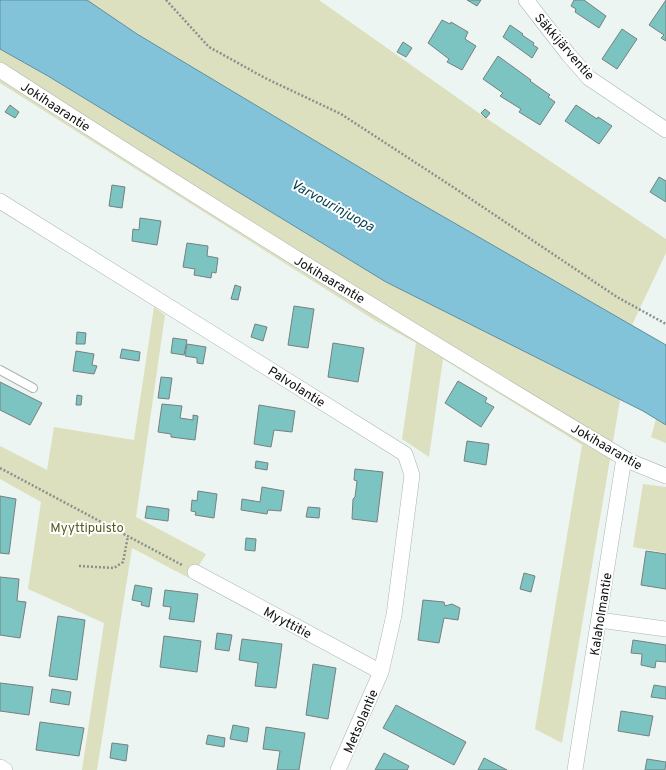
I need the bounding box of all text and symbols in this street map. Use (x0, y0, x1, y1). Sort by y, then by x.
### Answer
street label: Säkkijärventie (530, 11, 597, 84)
street label: Jokihaarantie (17, 79, 93, 136)
water label: Varvourinjuopa (288, 176, 378, 237)
street label: Jokihaarantie (291, 253, 367, 308)
street label: Palvolantie (264, 364, 328, 412)
street label: Jokihaarantie (567, 421, 645, 475)
park label: Myyttipuisto (50, 521, 124, 537)
street label: Kalaholmantie (588, 572, 616, 657)
street label: Myyttitie (260, 604, 314, 643)
street label: Metsolantie (341, 687, 382, 756)

